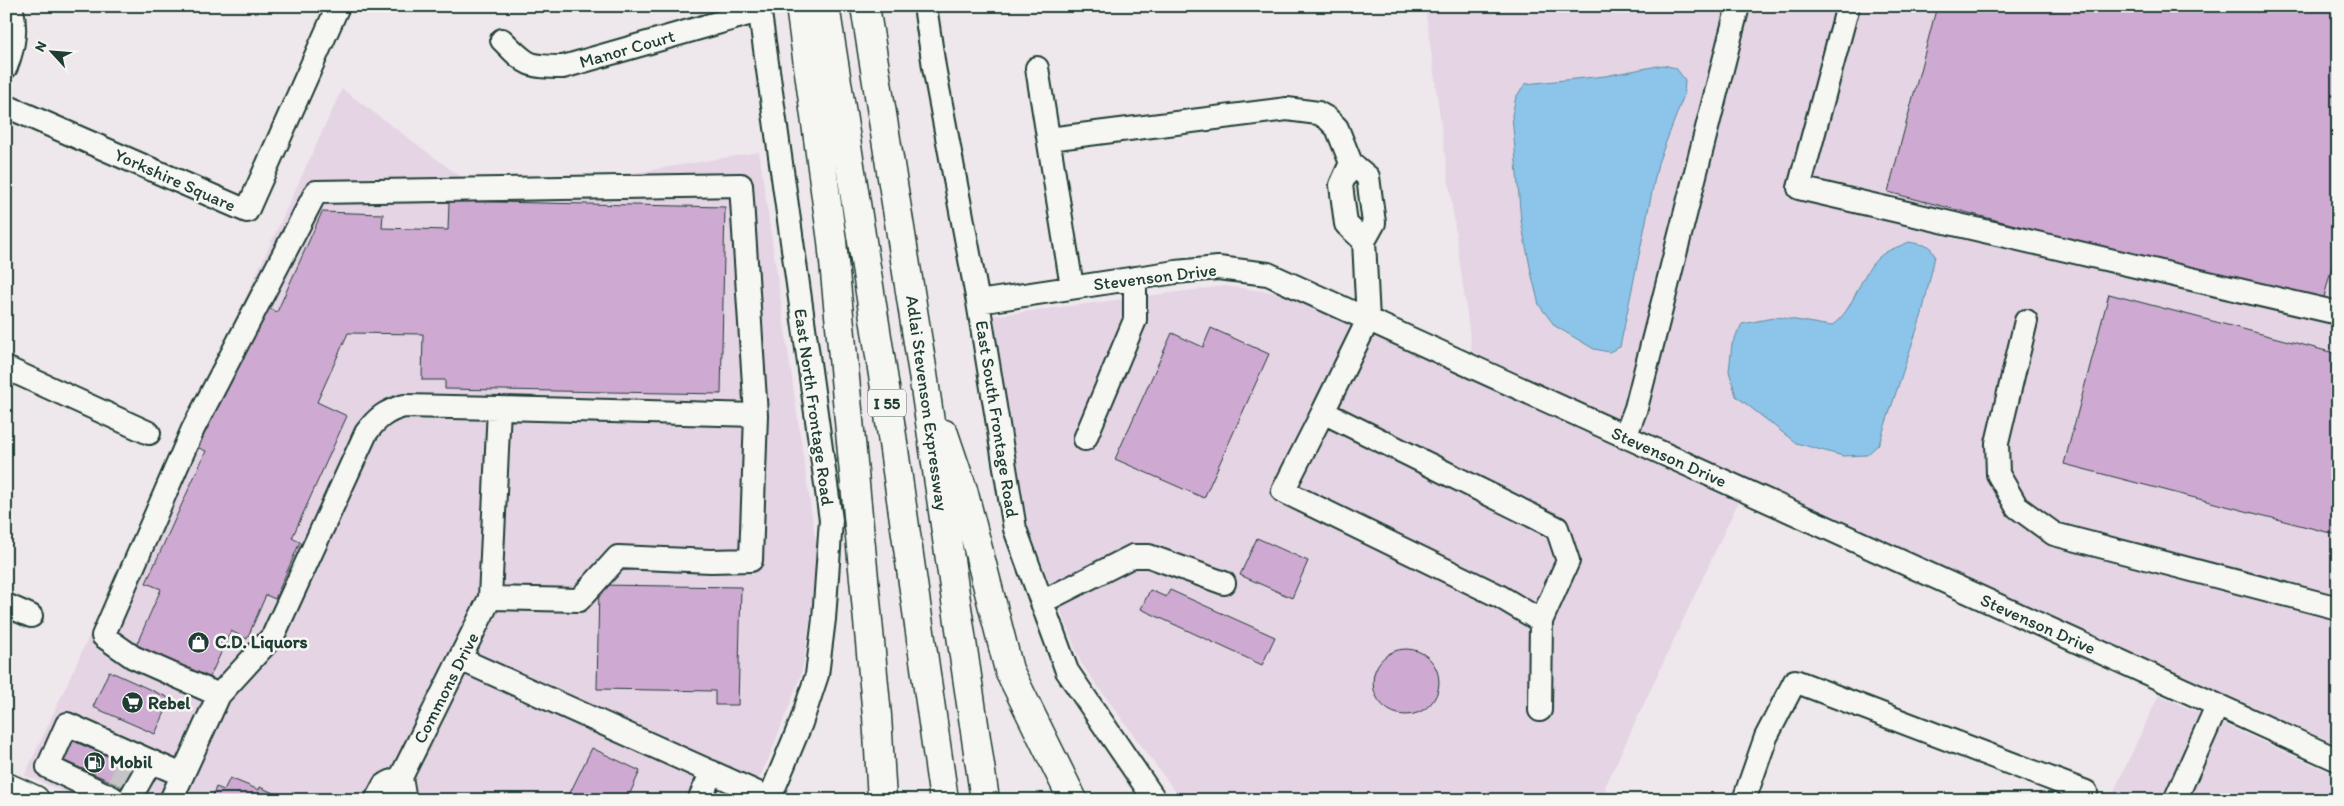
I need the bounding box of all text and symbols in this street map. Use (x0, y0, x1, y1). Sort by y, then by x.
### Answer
street label: Manor Court (577, 25, 677, 73)
north arrow (28, 28, 78, 78)
text: N (31, 39, 50, 54)
street label: Yorkshire Square (111, 143, 239, 217)
street label: Stevenson Drive (1092, 259, 1218, 295)
street label: Adlai Stevenson Expressway (901, 294, 953, 513)
street label: East North Frontage Road (789, 307, 839, 507)
street label: East South Frontage Road (971, 319, 1024, 519)
road number: I 55 (868, 389, 906, 416)
street label: Stevenson Drive (1608, 422, 1730, 492)
street label: Stevenson Drive (1977, 589, 2099, 659)
street label: Commons Drive (408, 629, 484, 747)
shop icon: C.D. Liquors (187, 630, 211, 654)
place label: C.D. Liquors (215, 631, 308, 653)
supermarket icon: Rebel (120, 691, 144, 715)
place label: Rebel (148, 692, 191, 714)
fuel station icon: Mobil (82, 750, 106, 774)
place label: Mobil (110, 751, 153, 773)

